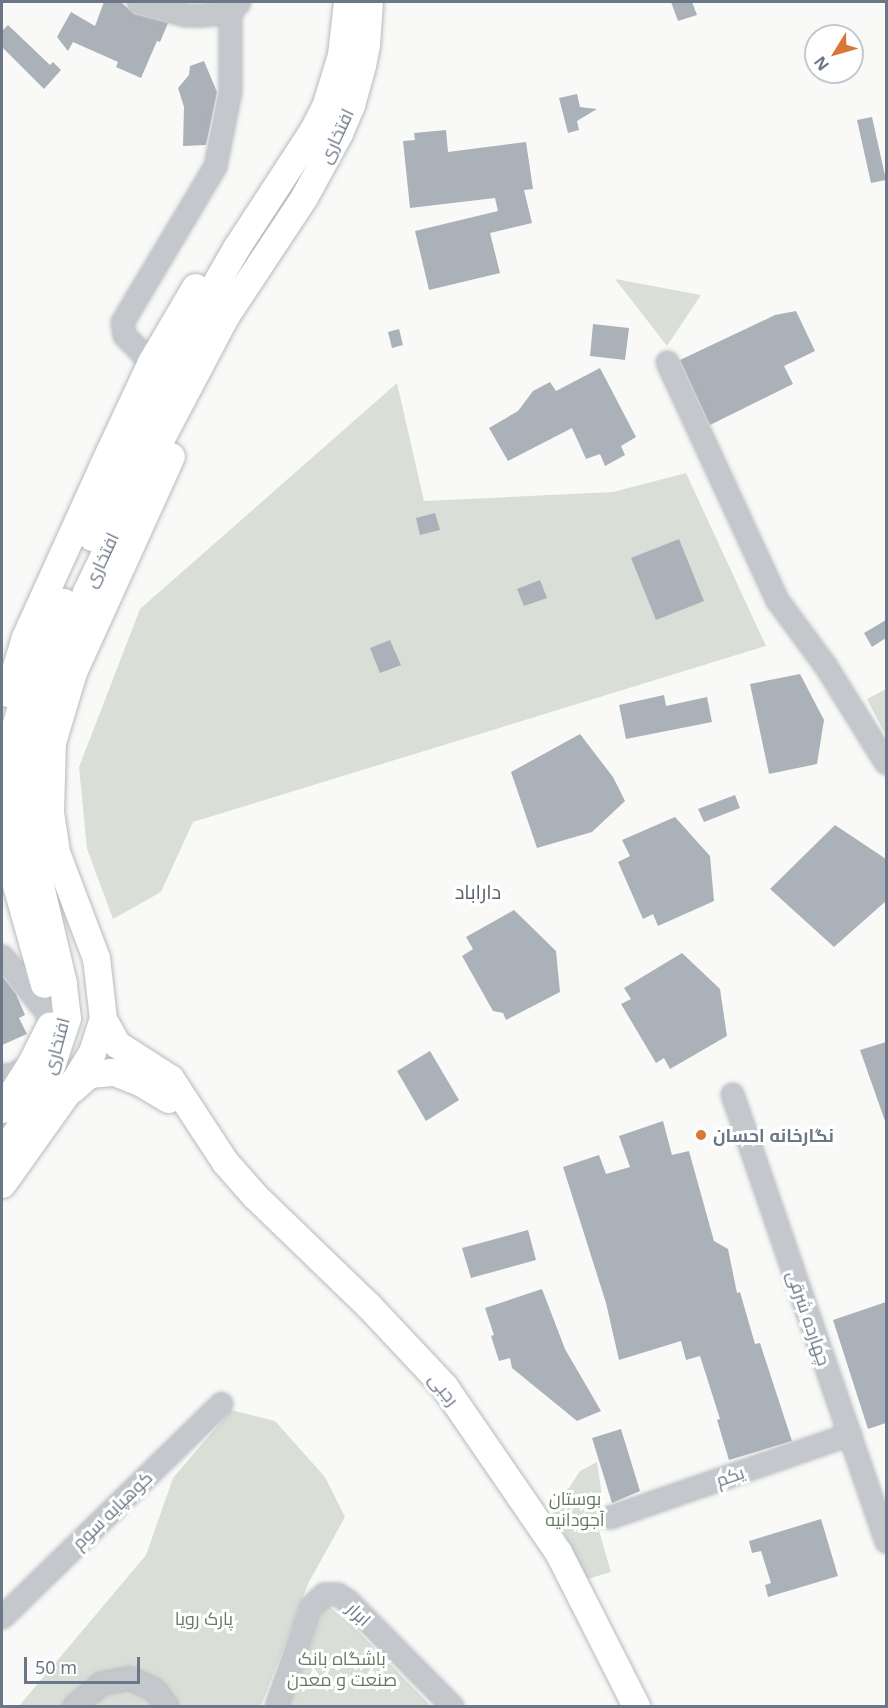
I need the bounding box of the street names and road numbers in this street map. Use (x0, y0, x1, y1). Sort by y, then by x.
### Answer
street label: افتخاری (314, 105, 358, 167)
street label: افتخاری (79, 529, 123, 591)
street label: افتخاری (38, 1015, 74, 1077)
street label: چهارده شرقی (783, 1268, 835, 1368)
street label: رجبی (424, 1368, 464, 1410)
street label: یکم (713, 1461, 747, 1491)
street label: کوهپایه سوم (67, 1466, 157, 1554)
street label: ابرار (343, 1598, 375, 1630)

